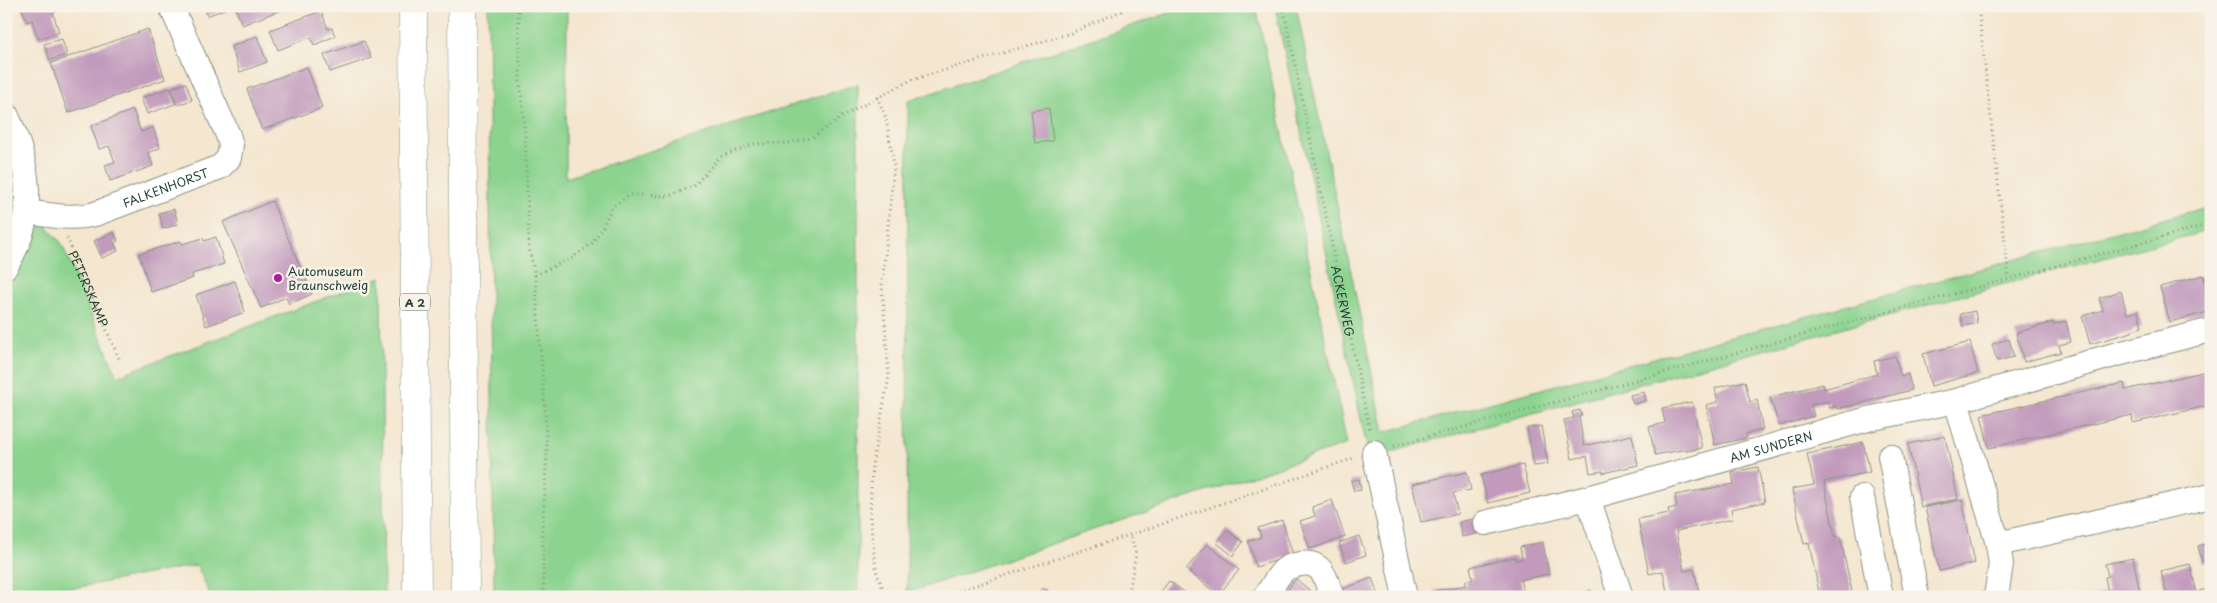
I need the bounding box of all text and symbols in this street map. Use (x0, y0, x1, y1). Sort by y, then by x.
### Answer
street label: FALKENHORST (120, 163, 212, 212)
street label: PETERSKAMP (64, 248, 113, 330)
place label: Automuseum Braunschweig (288, 262, 368, 294)
street label: ACKERWEG (1327, 264, 1359, 338)
marker: Automuseum Braunschweig (272, 272, 284, 284)
road number: A 2 (400, 294, 430, 310)
street label: AM SUNDERN (1727, 426, 1814, 467)

